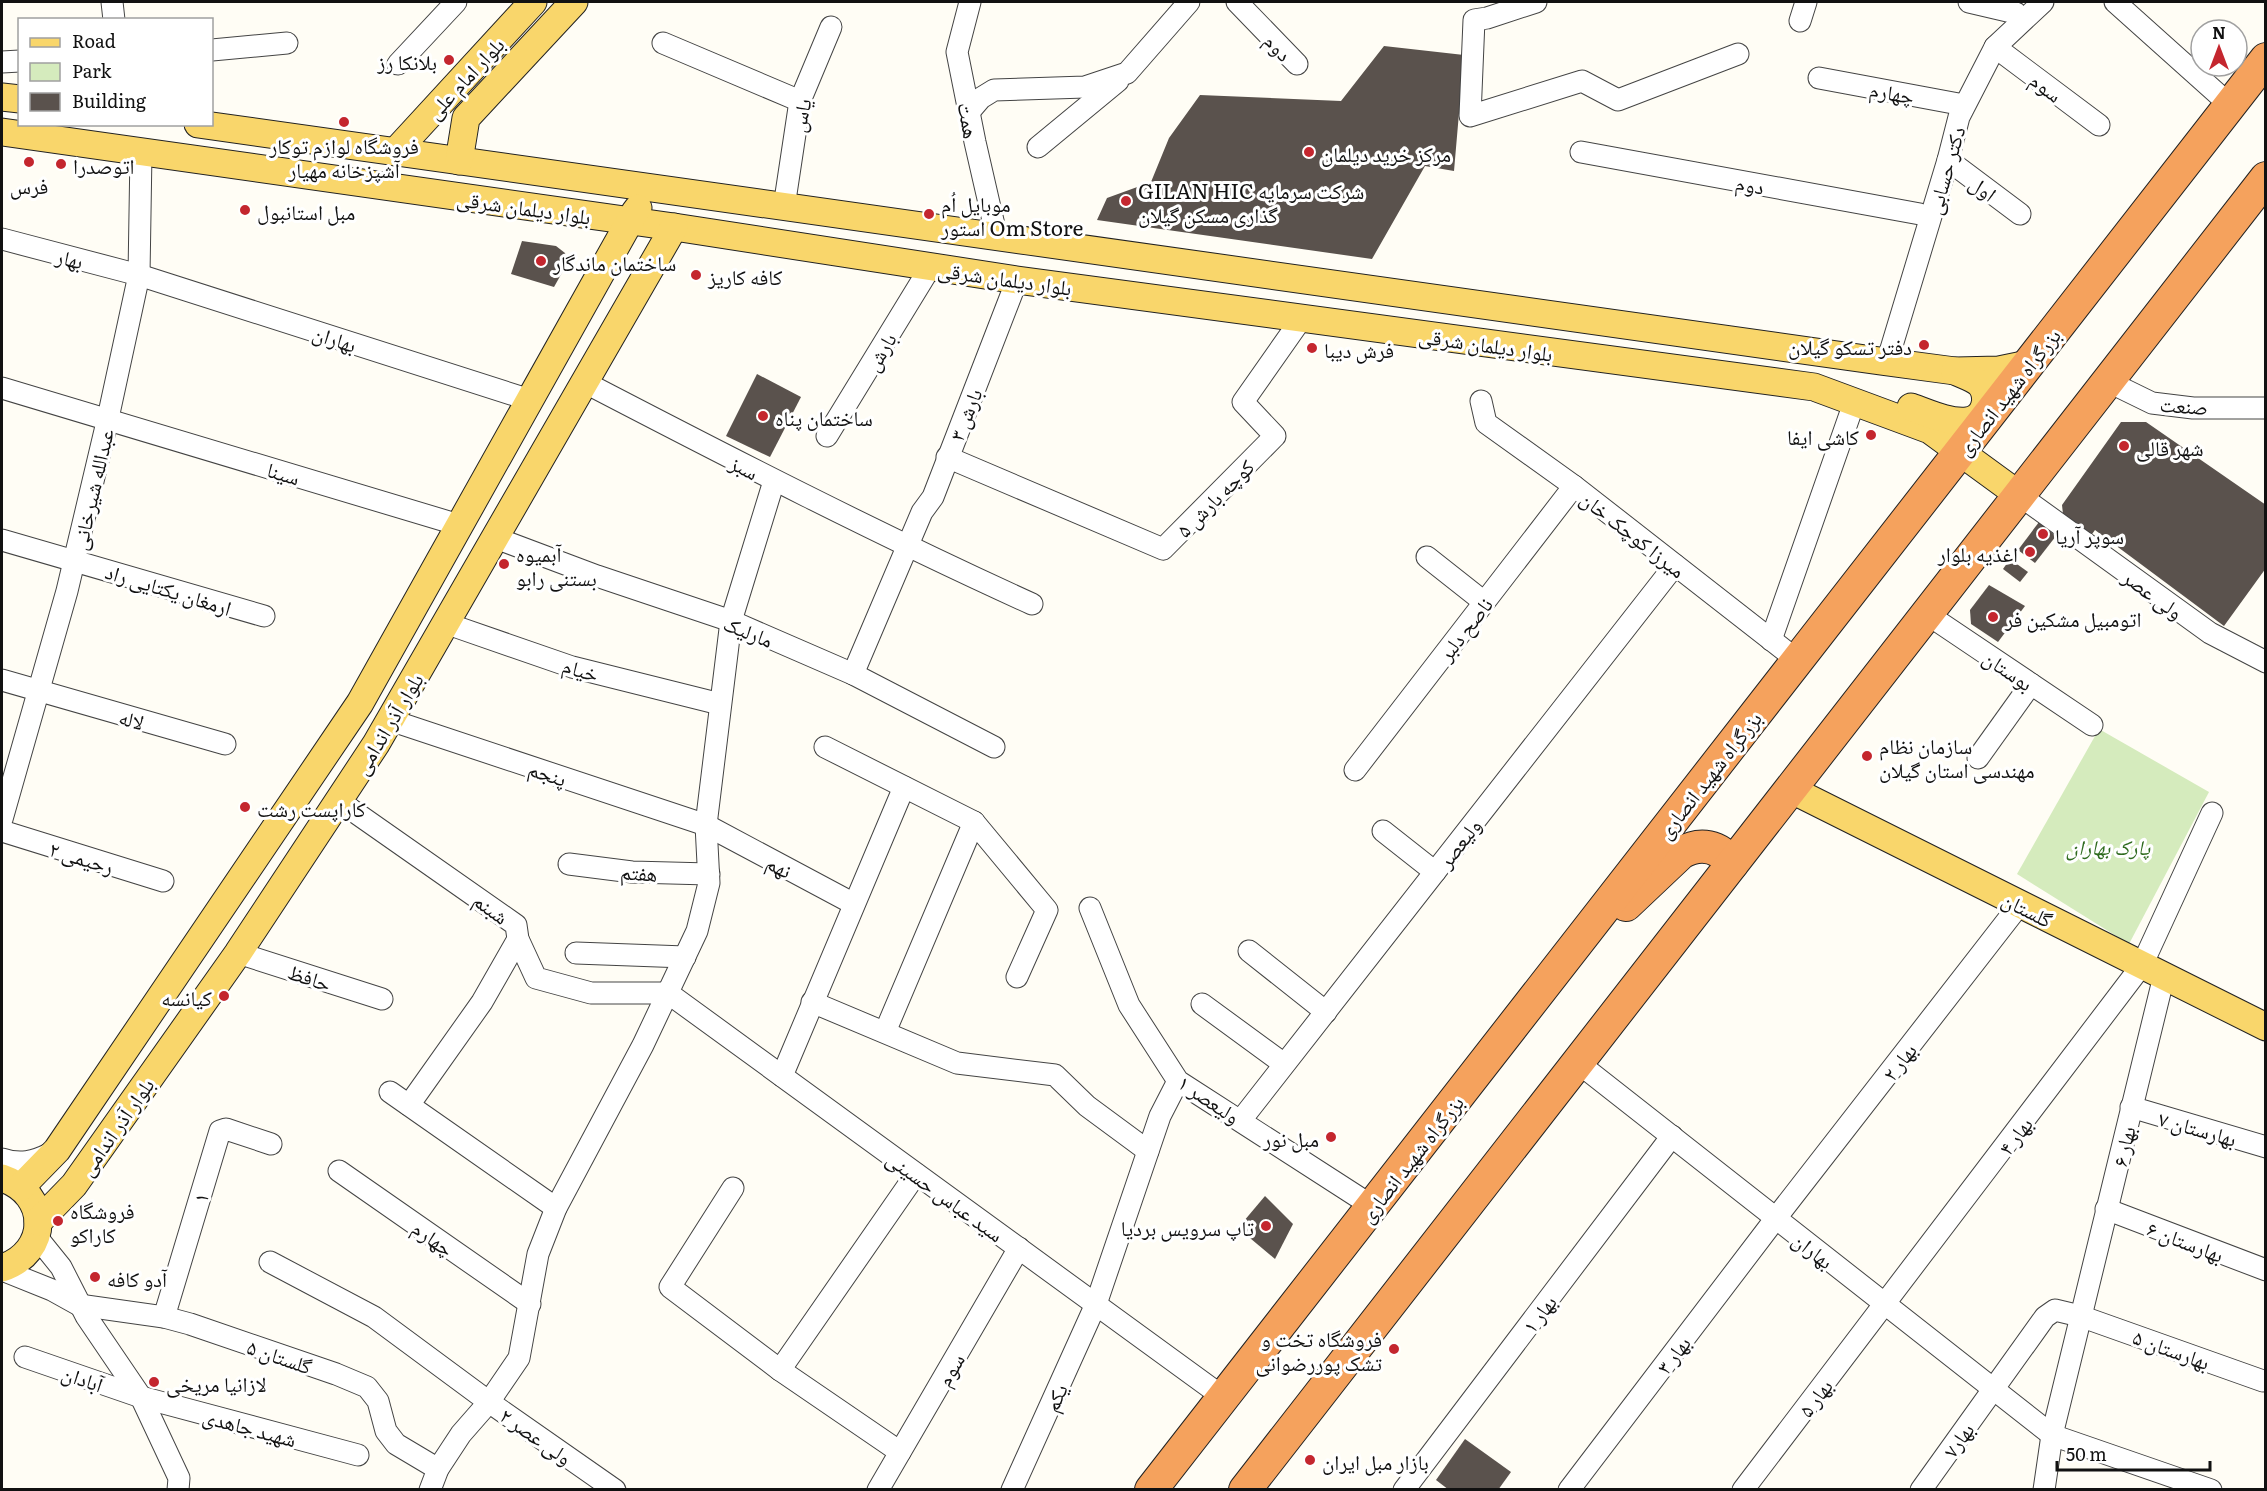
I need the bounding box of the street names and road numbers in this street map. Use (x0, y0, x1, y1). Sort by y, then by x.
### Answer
street label: دوم (1257, 25, 1300, 68)
street label: بلوار امام علی (418, 29, 511, 126)
street label: سوم (2024, 63, 2070, 109)
street label: چهارم (1867, 72, 1917, 111)
street label: یاس (780, 95, 818, 135)
street label: همت (951, 99, 989, 141)
street label: دکتر حسابی (1917, 122, 1971, 218)
street label: دوم (1733, 165, 1767, 202)
street label: اول (1964, 166, 2004, 208)
street label: بلوار دیلمان شرقی (455, 181, 593, 231)
street label: بهار (52, 238, 87, 275)
street label: بلوار دیلمان شرقی (936, 252, 1074, 302)
street label: بهاران (309, 315, 361, 359)
street label: بلوار دیلمان شرقی (1417, 318, 1555, 368)
street label: بزرگراه شهید انصاری (1947, 321, 2067, 461)
street label: بارش (855, 326, 903, 376)
street label: بارش ۳ (939, 383, 989, 445)
street label: صنعت (2159, 387, 2209, 421)
street label: عبدالله شیرخانی (62, 425, 120, 553)
street label: سبز (724, 445, 765, 486)
street label: کوچه بارش ۵ (1168, 451, 1260, 543)
street label: سینا (264, 452, 304, 492)
street label: میرزا کوچک خان (1575, 482, 1693, 584)
street label: ارمغان یکتایی راد (102, 554, 236, 622)
street label: ولی عصر (2116, 560, 2191, 626)
street label: ناصح دلبر (1429, 589, 1499, 667)
street label: مارلیک (719, 606, 779, 654)
street label: بوستان (1978, 641, 2040, 697)
street label: خیام (559, 648, 603, 689)
street label: بلوار آذر اندامی (344, 666, 430, 780)
street label: لاله (116, 700, 148, 736)
street label: بزرگراه شهید انصاری (1648, 704, 1768, 844)
street label: پنجم (525, 751, 571, 794)
street label: ولیعصر (1428, 811, 1487, 874)
street label: رحیمی ۲ (46, 832, 118, 880)
street label: نهم (761, 845, 798, 885)
street label: هفتم (619, 854, 659, 889)
street label: گلستان (1997, 882, 2059, 934)
street label: شبنم (467, 884, 516, 931)
street label: حافظ (284, 954, 336, 998)
street label: بهار ۲ (1873, 1035, 1923, 1087)
street label: ولیعصر ۱ (1173, 1066, 1247, 1130)
street label: بلوار آذر اندامی (70, 1071, 160, 1181)
street label: بزرگراه شهید انصاری (1350, 1088, 1470, 1228)
street label: بهارستان ۷ (2155, 1101, 2241, 1153)
street label: بهار ۴ (1989, 1109, 2039, 1161)
street label: بهار ۶ (2102, 1123, 2142, 1169)
street label: سید عباس حسینی (881, 1142, 1011, 1248)
street label: ۱ (183, 1188, 215, 1206)
street label: چهارم (406, 1211, 461, 1263)
street label: بهارستان ۶ (2143, 1211, 2229, 1269)
street label: بهاران (1787, 1223, 1841, 1275)
street label: بهار ۱ (1513, 1287, 1563, 1339)
street label: بهارستان ۵ (2129, 1320, 2215, 1376)
street label: بهار ۳ (1647, 1328, 1697, 1380)
street label: گلستان ۵ (243, 1330, 317, 1381)
street label: سوم (927, 1347, 972, 1392)
street label: آبادان (58, 1355, 109, 1399)
street label: بهار ۵ (1789, 1371, 1839, 1423)
street label: یکم (1034, 1378, 1075, 1416)
street label: شهید جاهدی (200, 1399, 300, 1453)
street label: ولی عصر ۲ (495, 1399, 579, 1471)
street label: بهار۷ (1934, 1415, 1980, 1463)

